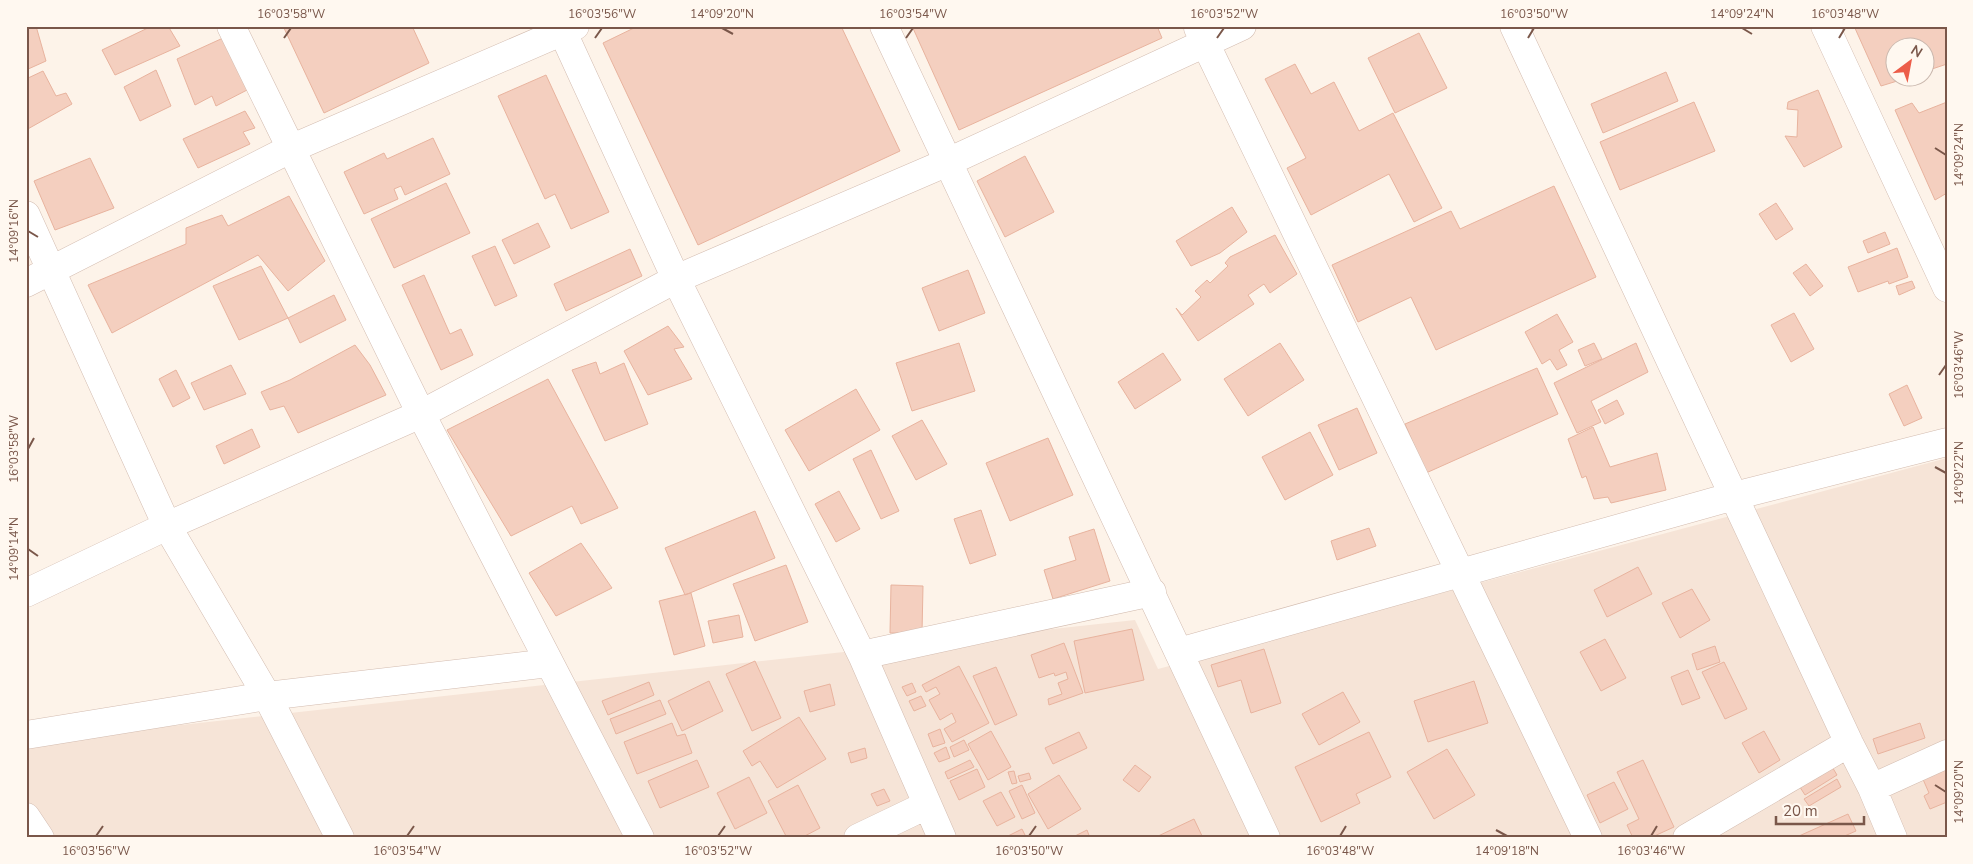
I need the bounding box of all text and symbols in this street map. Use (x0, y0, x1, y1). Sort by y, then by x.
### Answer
text: 16°03'58"W (257, 6, 325, 22)
text: 16°03'56"W (568, 6, 636, 22)
text: 14°09'20"N (690, 6, 754, 22)
text: 16°03'54"W (879, 6, 947, 22)
text: 16°03'52"W (1190, 6, 1258, 22)
text: 16°03'50"W (1500, 6, 1568, 22)
text: 14°09'24"N (1710, 6, 1774, 22)
text: 16°03'48"W (1811, 6, 1879, 22)
north arrow (1886, 38, 1936, 88)
text: N (1907, 41, 1926, 62)
text: 14°09'24"N (1951, 123, 1967, 187)
text: 14°09'16"N (6, 199, 22, 263)
text: 16°03'46"W (1951, 331, 1967, 399)
text: 16°03'58"W (6, 415, 22, 483)
text: 14°09'22"N (1951, 441, 1967, 505)
text: 14°09'14"N (6, 517, 22, 581)
text: 14°09'20"N (1951, 760, 1967, 824)
scale bar (1776, 794, 1863, 826)
text: 20 m (1783, 801, 1818, 821)
text: 16°03'56"W (62, 843, 130, 859)
text: 16°03'54"W (373, 843, 441, 859)
text: 16°03'52"W (684, 843, 752, 859)
text: 16°03'50"W (995, 843, 1063, 859)
text: 16°03'48"W (1306, 843, 1374, 859)
text: 14°09'18"N (1475, 843, 1539, 859)
text: 16°03'46"W (1617, 843, 1685, 859)

